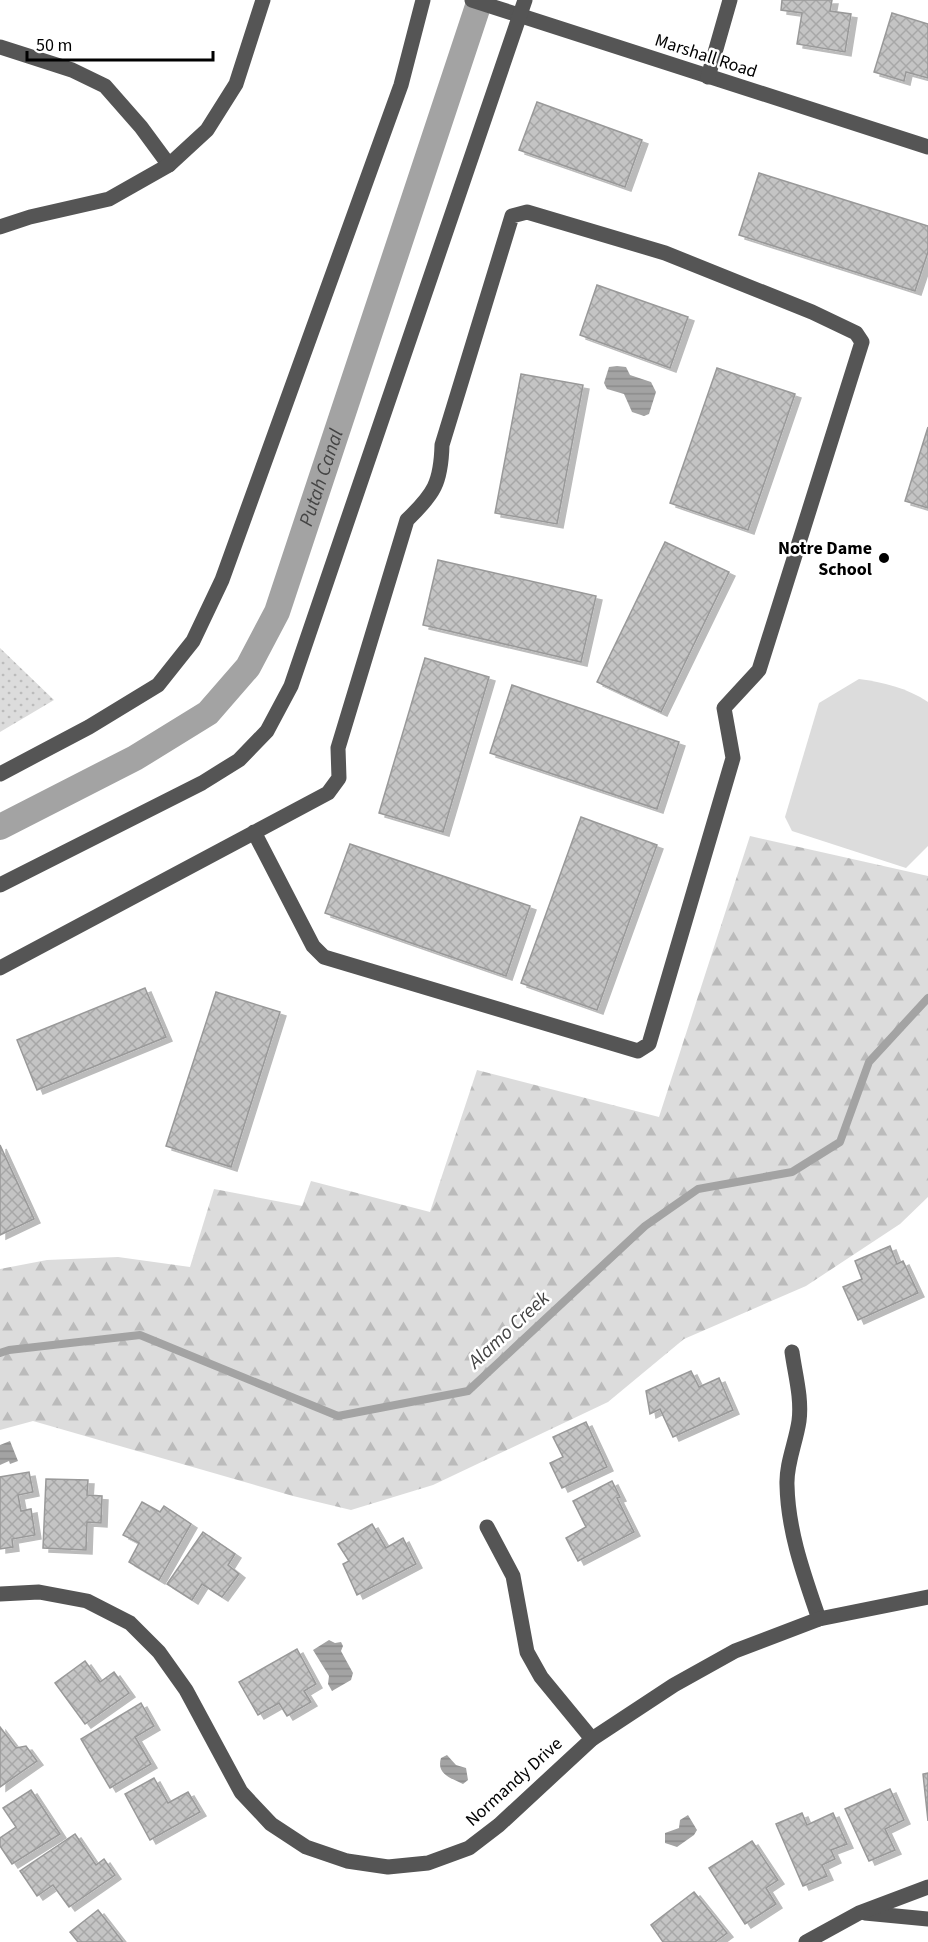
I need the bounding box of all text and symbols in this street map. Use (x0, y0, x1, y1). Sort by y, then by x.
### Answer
scale bar (27, 24, 213, 62)
street label: Marshall Road (652, 28, 760, 84)
text: 50 m (36, 33, 72, 58)
water label: Putah Canal (292, 425, 351, 530)
place label: Notre Dame School (778, 536, 872, 582)
marker: Notre Dame School (877, 551, 891, 565)
water label: Alamo Creek (461, 1284, 556, 1377)
street label: Normandy Drive (460, 1732, 568, 1832)

